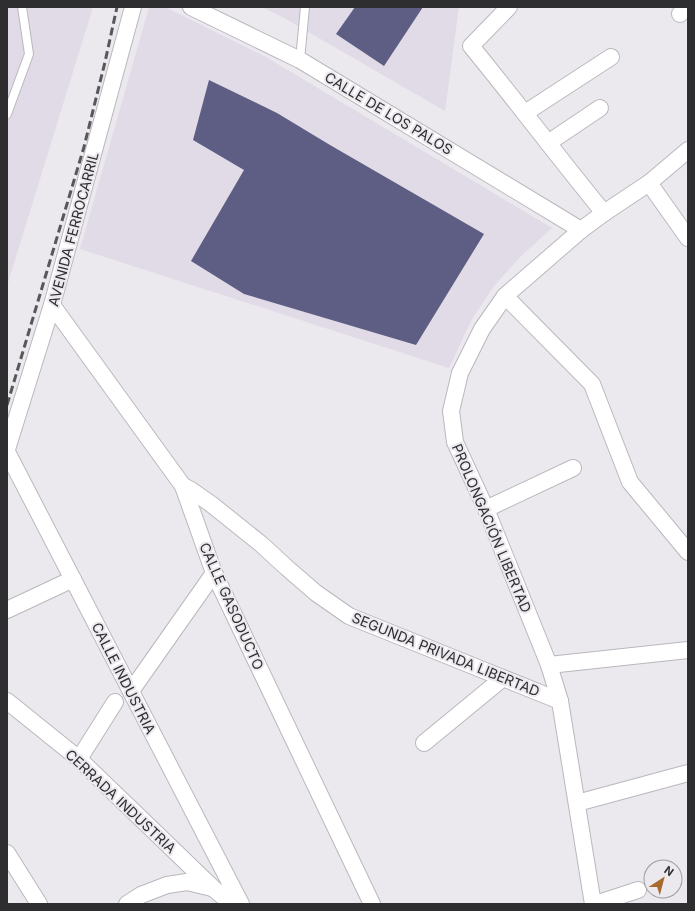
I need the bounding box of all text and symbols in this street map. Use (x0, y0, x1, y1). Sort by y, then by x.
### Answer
street label: CALLE DE LOS PALOS (322, 68, 456, 158)
street label: AVENIDA FERROCARRIL (44, 150, 102, 308)
street label: PROLONGACIÓN LIBERTAD (449, 441, 535, 615)
street label: CALLE GASODUCTO (196, 540, 268, 672)
street label: SEGUNDA PRIVADA LIBERTAD (350, 608, 542, 700)
street label: CALLE INDUSTRIA (88, 619, 160, 737)
street label: CERRADA INDUSTRIA (62, 745, 180, 857)
north arrow (643, 859, 683, 899)
text: N (661, 863, 676, 879)

